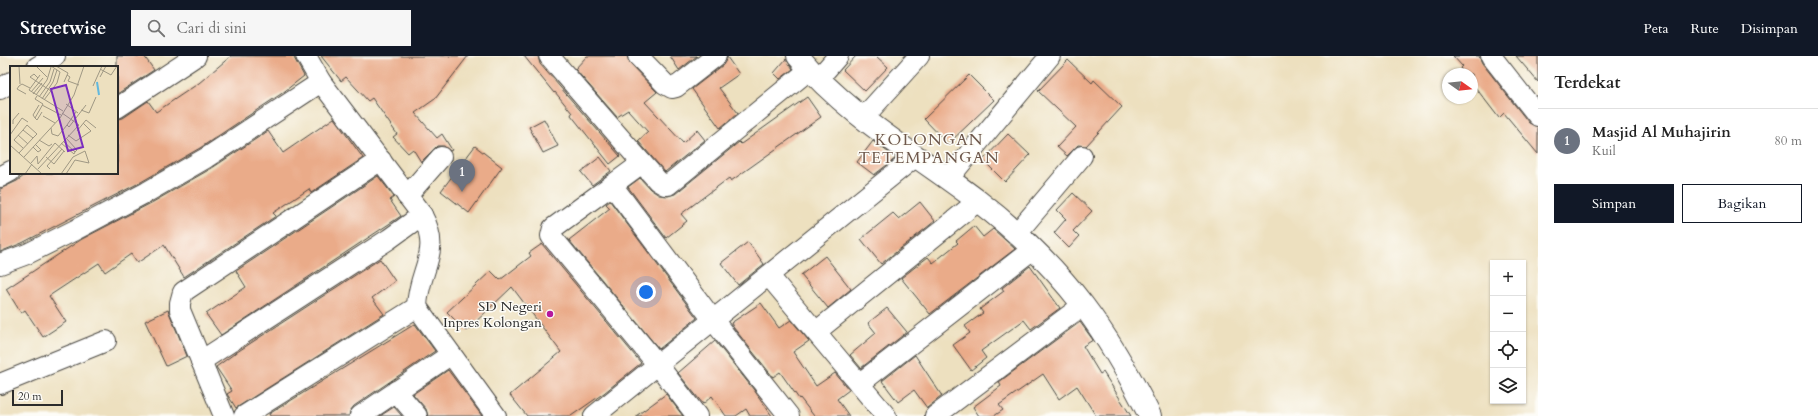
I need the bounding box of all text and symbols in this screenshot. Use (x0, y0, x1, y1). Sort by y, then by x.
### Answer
search box (131, 10, 411, 46)
text: Streetwise (20, 15, 107, 41)
icon: search (145, 17, 167, 39)
text: Cari di sini (177, 18, 246, 38)
text: Peta (1643, 19, 1669, 38)
text: Rute (1691, 19, 1719, 38)
text: Disimpan (1741, 19, 1798, 38)
inset map (10, 66, 118, 174)
north arrow (1442, 68, 1478, 104)
text: Terdekat (1554, 71, 1620, 94)
text: Masjid Al Muhajirin (1592, 122, 1731, 142)
district label: KOLONGAN TETEMPANGAN (858, 129, 1000, 169)
text: 1 (1564, 132, 1570, 150)
text: 80 m (1774, 132, 1802, 150)
text: Kuil (1592, 142, 1616, 160)
pin: 1 (449, 159, 475, 192)
button: Simpan (1554, 184, 1674, 223)
button: Bagikan (1682, 184, 1802, 223)
map controls (1490, 260, 1526, 404)
button: + (1490, 260, 1526, 296)
your location (636, 282, 656, 302)
button: − (1490, 296, 1526, 332)
place label: SD Negeri Inpres Kolongan (443, 297, 542, 332)
marker: SD Negeri Inpres Kolongan (545, 309, 555, 319)
button: locate (1490, 332, 1526, 368)
button: layers (1490, 368, 1526, 404)
scale bar (12, 388, 63, 407)
text: 20 m (18, 389, 42, 404)

